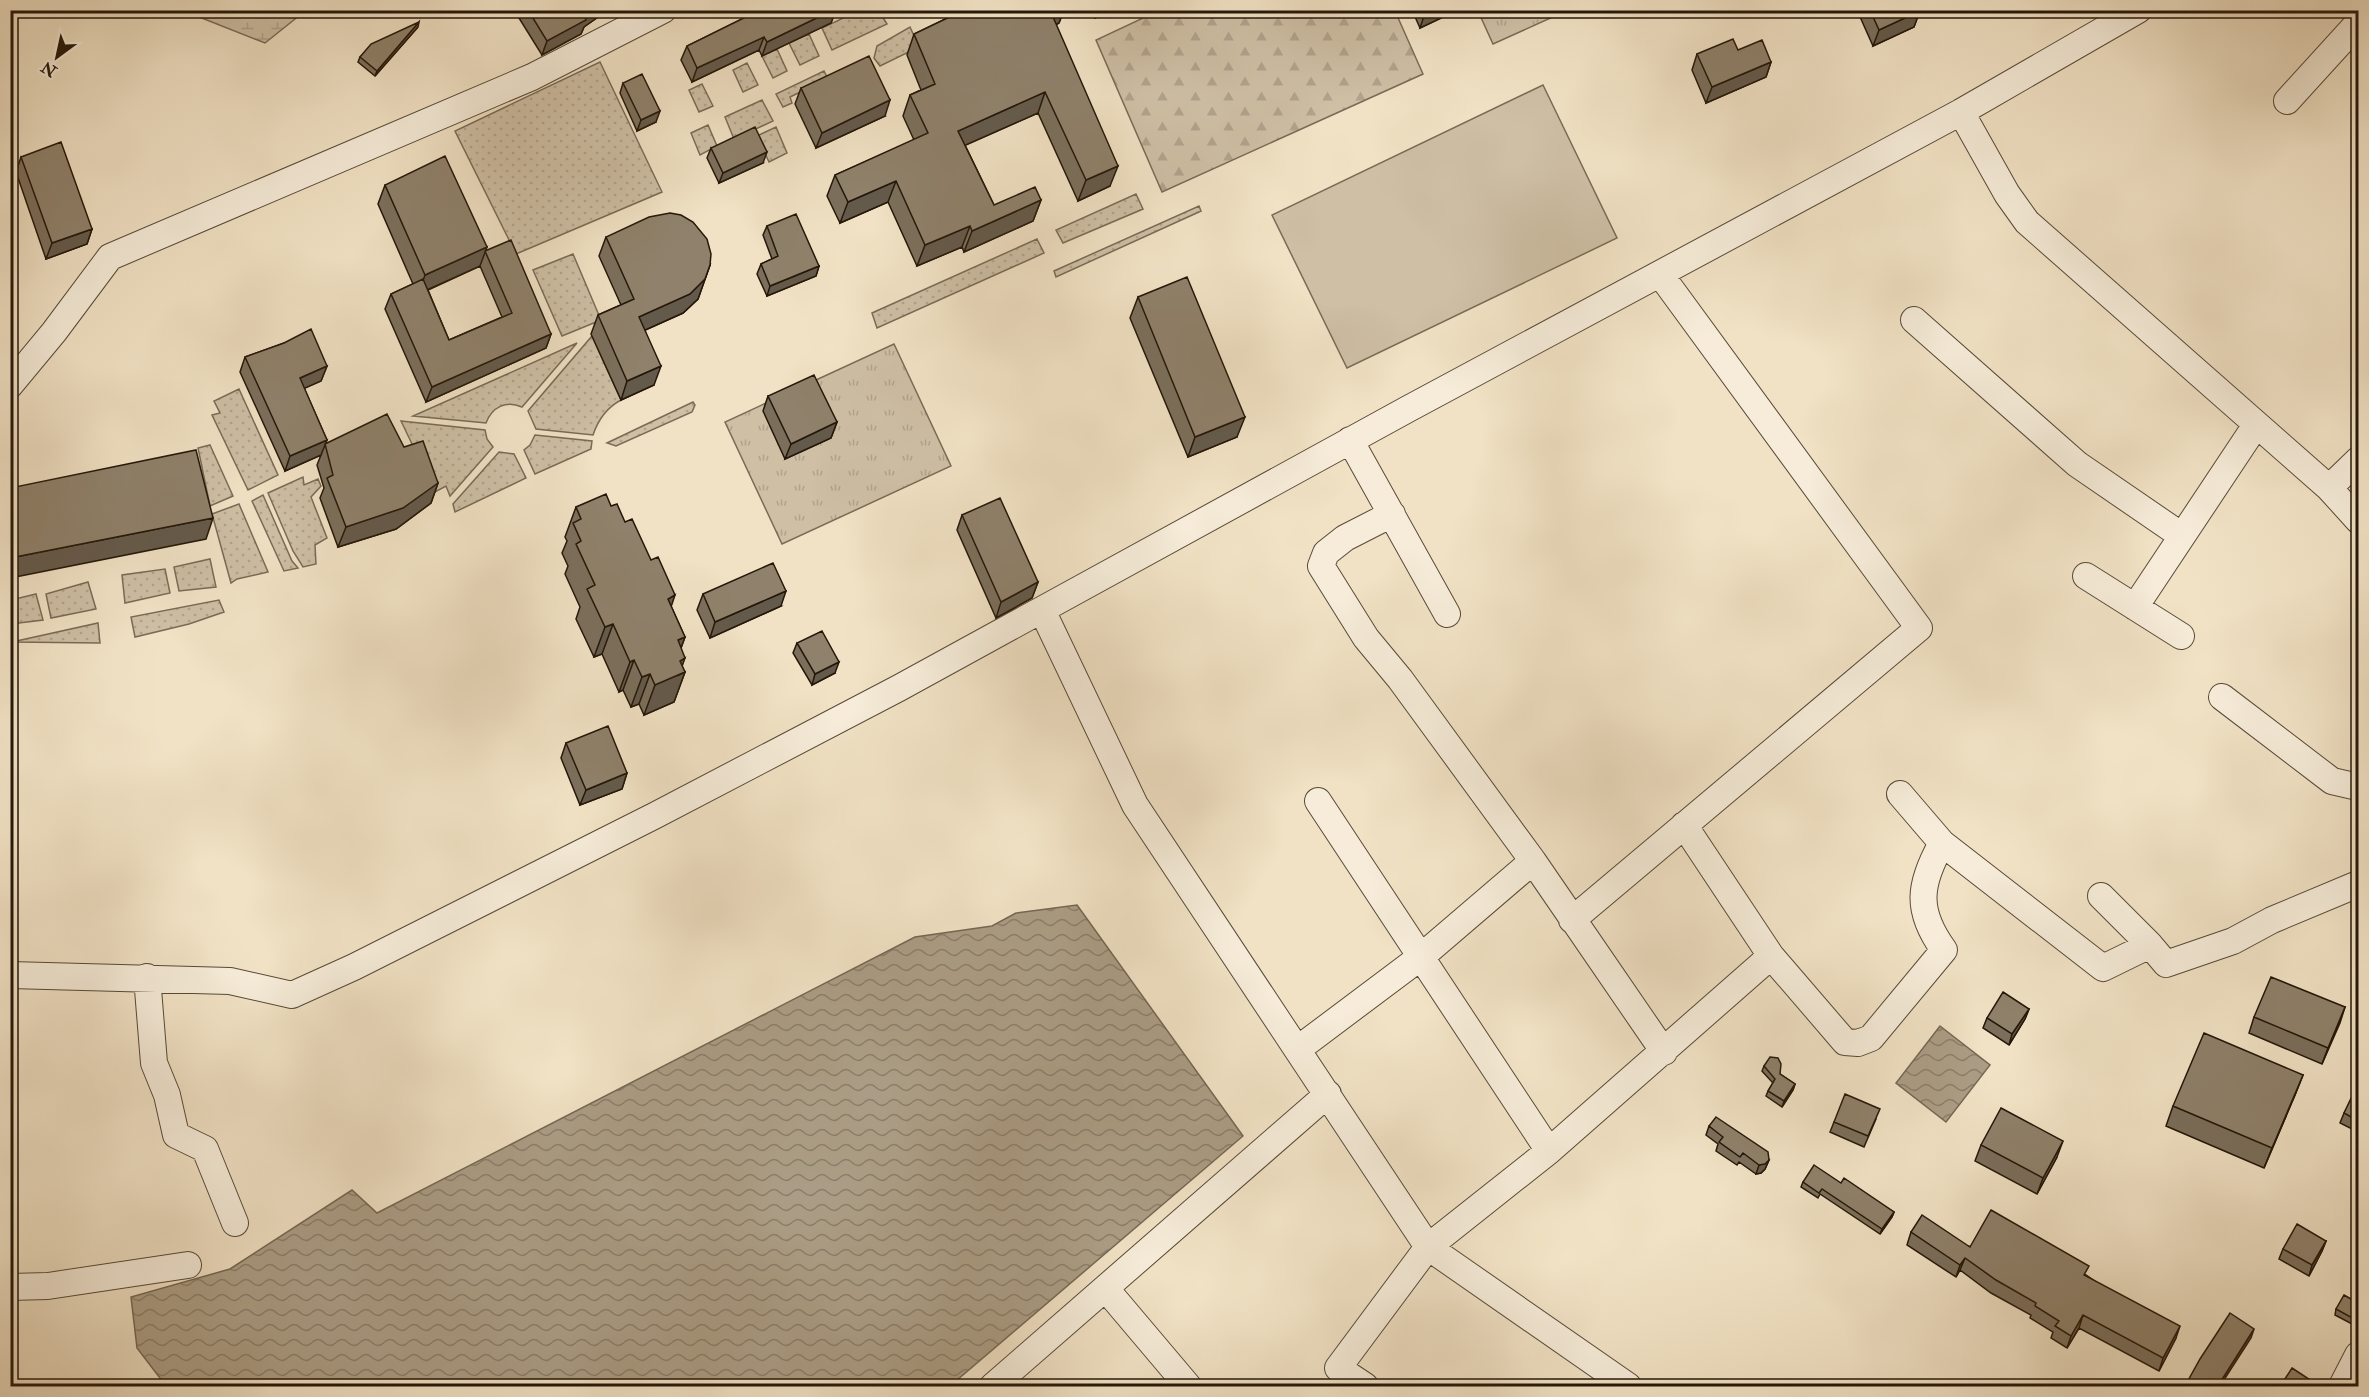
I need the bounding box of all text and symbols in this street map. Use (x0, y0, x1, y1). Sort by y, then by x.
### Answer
north arrow (27, 27, 87, 87)
text: N (37, 56, 62, 82)

